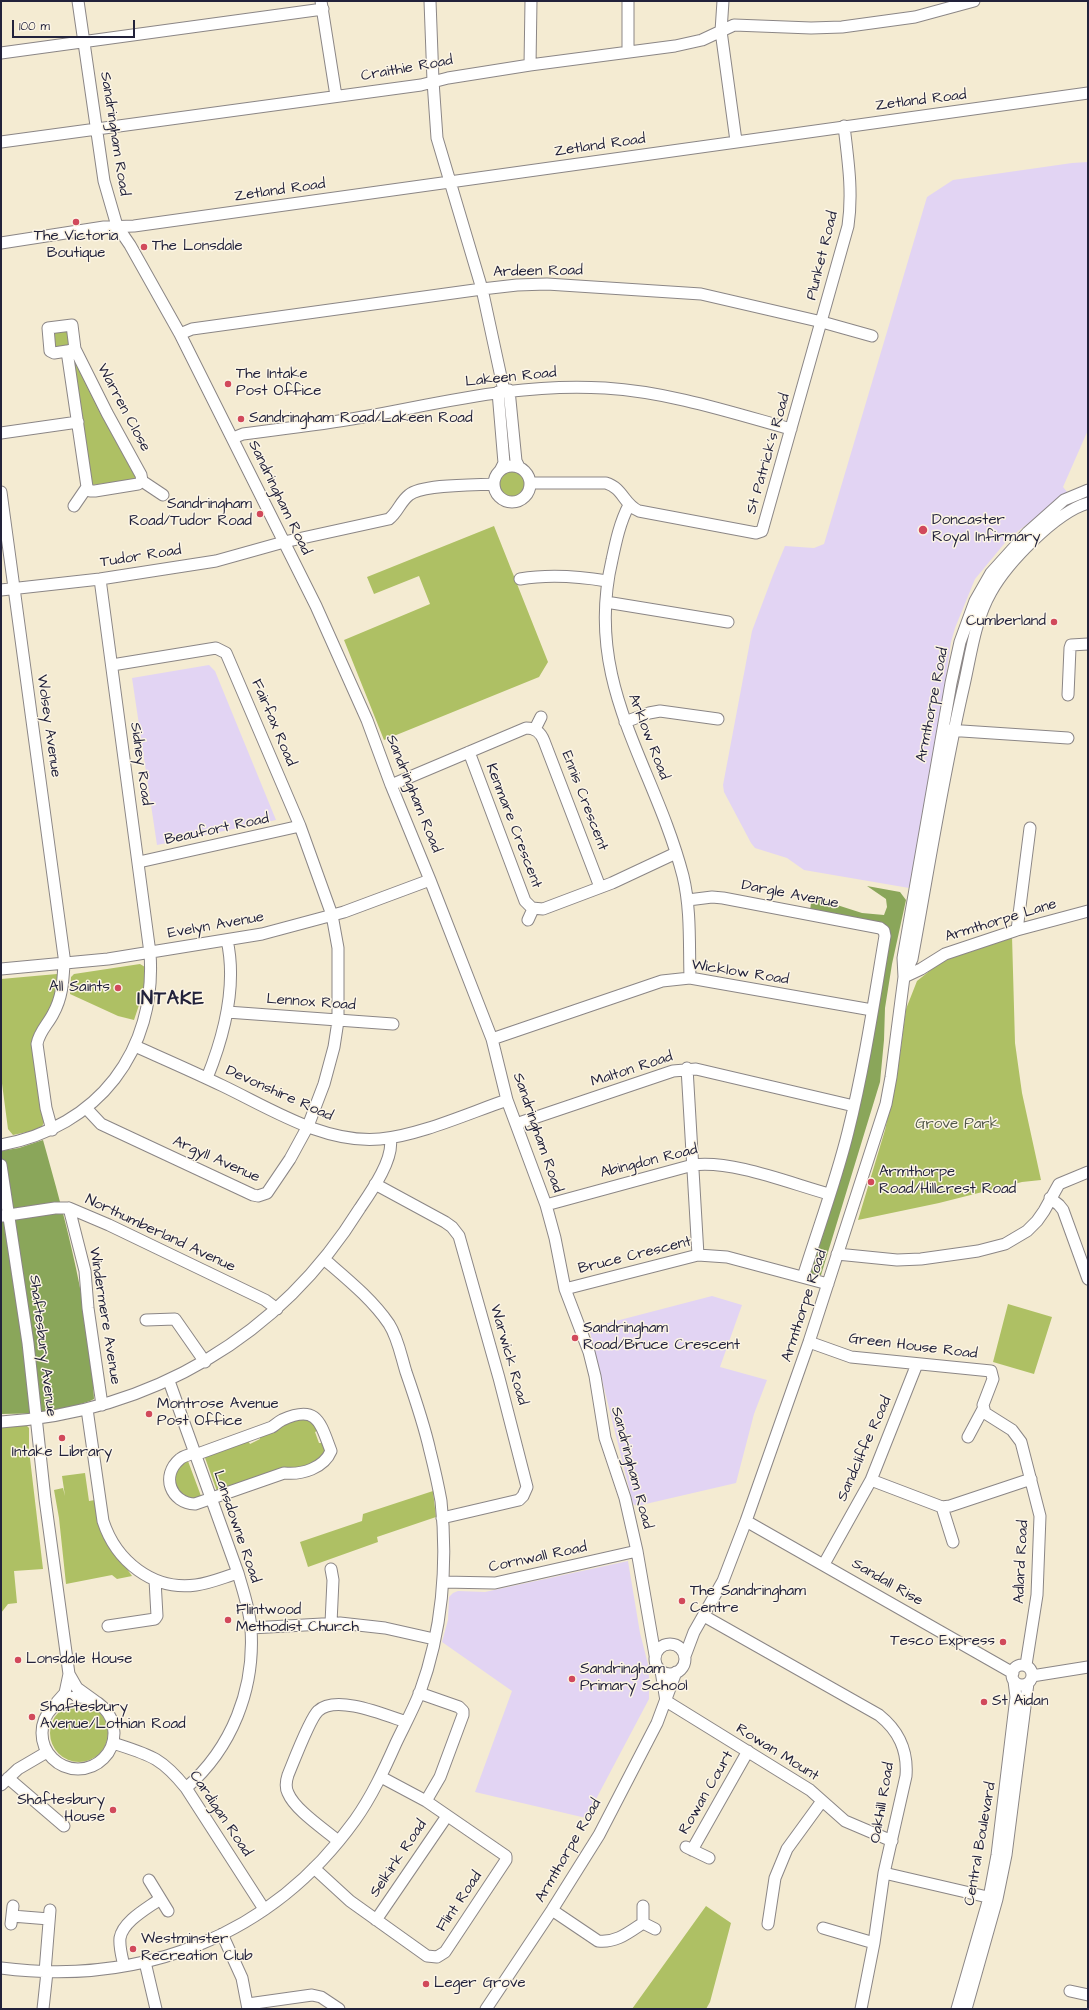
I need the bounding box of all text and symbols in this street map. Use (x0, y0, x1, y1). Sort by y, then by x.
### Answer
scale bar (14, 12, 137, 38)
text: 100 m (19, 18, 50, 35)
street label: Craithie Road (360, 52, 454, 86)
street label: Sandringham Road (95, 71, 133, 197)
street label: Zetland Road (874, 86, 968, 116)
street label: Zetland Road (553, 131, 647, 161)
street label: Zetland Road (233, 176, 327, 206)
street label: Plunket Road (803, 210, 843, 302)
marker: The Victoria Boutique (71, 217, 81, 227)
place label: The Victoria Boutique (34, 228, 118, 263)
place label: The Lonsdale (152, 238, 243, 256)
marker: The Lonsdale (139, 242, 149, 252)
street label: Ardeen Road (493, 262, 583, 282)
street label: Warren Close (92, 361, 154, 455)
street label: Lakeen Road (465, 364, 557, 392)
place label: The Intake Post Office (236, 366, 321, 401)
marker: The Intake Post Office (223, 379, 233, 389)
street label: St Patrick's Road (743, 392, 795, 516)
place label: Sandringham Road/Lakeen Road (249, 410, 473, 428)
marker: Sandringham Road/Lakeen Road (236, 414, 246, 424)
street label: Sandringham Road (243, 438, 315, 558)
place label: Sandringham Road/Tudor Road (129, 496, 252, 531)
marker: Sandringham Road/Tudor Road (255, 509, 265, 519)
place label: Doncaster Royal Infirmary (932, 512, 1040, 547)
marker: Doncaster Royal Infirmary (917, 524, 929, 536)
street label: Tudor Road (99, 542, 183, 572)
place label: Cumberland (966, 613, 1046, 631)
marker: Cumberland (1049, 617, 1059, 627)
street label: Armthorpe Road (913, 646, 953, 764)
street label: Wolsey Avenue (32, 673, 64, 779)
street label: Fairfax Road (247, 677, 299, 769)
street label: Arklow Road (623, 692, 673, 782)
street label: Sidney Road (125, 721, 155, 807)
street label: Sandringham Road (381, 732, 445, 856)
street label: Ennis Crescent (557, 749, 611, 853)
street label: Kenmare Crescent (481, 761, 545, 891)
street label: Beaufort Road (163, 810, 271, 850)
street label: Dargle Avenue (740, 877, 840, 913)
street label: Armthorpe Lane (943, 895, 1059, 947)
street label: Evelyn Avenue (166, 909, 266, 943)
street label: Wicklow Road (690, 956, 790, 990)
place label: All Saints (49, 979, 110, 997)
marker: All Saints (113, 983, 123, 993)
district label: INTAKE (137, 989, 205, 1011)
street label: Lennox Road (266, 991, 356, 1015)
street label: Malton Road (589, 1048, 675, 1092)
street label: Devonshire Road (223, 1062, 335, 1126)
street label: Sandringham Road (508, 1071, 566, 1195)
park label: Grove Park (915, 1116, 999, 1134)
street label: Argyll Avenue (170, 1133, 262, 1187)
street label: Abingdon Road (598, 1141, 700, 1183)
place label: Armthorpe Road/Hillcrest Road (879, 1164, 1016, 1199)
marker: Armthorpe Road/Hillcrest Road (866, 1177, 876, 1187)
street label: Northumberland Avenue (82, 1191, 238, 1277)
street label: Bruce Crescent (577, 1233, 693, 1279)
street label: Windermere Avenue (84, 1246, 124, 1386)
street label: Armthorpe Road (778, 1248, 832, 1364)
street label: Shaftesbury Avenue (24, 1274, 60, 1418)
street label: Warwick Road (485, 1303, 531, 1407)
place label: Sandringham Road/Bruce Crescent (583, 1320, 740, 1355)
street label: Green House Road (848, 1330, 978, 1364)
marker: Sandringham Road/Bruce Crescent (570, 1333, 580, 1343)
street label: Sandcliffe Road (834, 1394, 896, 1504)
place label: Montrose Avenue Post Office (157, 1396, 279, 1431)
street label: Sandringham Road (606, 1405, 656, 1531)
marker: Montrose Avenue Post Office (144, 1409, 154, 1419)
marker: Intake Library (57, 1433, 67, 1443)
place label: Intake Library (12, 1444, 112, 1462)
street label: Lansdowne Road (208, 1469, 264, 1585)
street label: Adlard Road (1011, 1520, 1033, 1604)
street label: Cornwall Road (487, 1539, 589, 1577)
street label: Sandall Rise (848, 1555, 926, 1611)
place label: The Sandringham Centre (690, 1583, 806, 1618)
marker: The Sandringham Centre (677, 1596, 687, 1606)
place label: Flintwood Methodist Church (236, 1602, 359, 1637)
marker: Flintwood Methodist Church (223, 1615, 233, 1625)
place label: Tesco Express (890, 1633, 995, 1651)
marker: Tesco Express (998, 1637, 1008, 1647)
place label: Lonsdale House (26, 1651, 132, 1669)
marker: Lonsdale House (13, 1655, 23, 1665)
place label: Sandringham Primary School (580, 1661, 688, 1696)
marker: Sandringham Primary School (567, 1674, 577, 1684)
place label: St Aidan (992, 1693, 1048, 1711)
marker: St Aidan (979, 1697, 989, 1707)
place label: Shaftesbury Avenue/Lothian Road (40, 1699, 186, 1734)
marker: Shaftesbury Avenue/Lothian Road (27, 1712, 37, 1722)
street label: Rowan Mount (732, 1720, 822, 1786)
street label: Rowan Court (676, 1748, 738, 1838)
street label: Oakhill Road (867, 1761, 899, 1845)
street label: Cardigan Road (185, 1768, 255, 1860)
street label: Central Boulevard (961, 1781, 1001, 1907)
place label: Shaftesbury House (17, 1792, 105, 1827)
street label: Armthorpe Road (532, 1796, 606, 1906)
marker: Shaftesbury House (108, 1805, 118, 1815)
street label: Selkirk Road (367, 1817, 431, 1901)
street label: Flint Road (433, 1868, 487, 1936)
place label: Westminster Recreation Club (141, 1931, 253, 1966)
marker: Westminster Recreation Club (128, 1944, 138, 1954)
place label: Leger Grove (434, 1975, 526, 1993)
marker: Leger Grove (421, 1979, 431, 1989)

